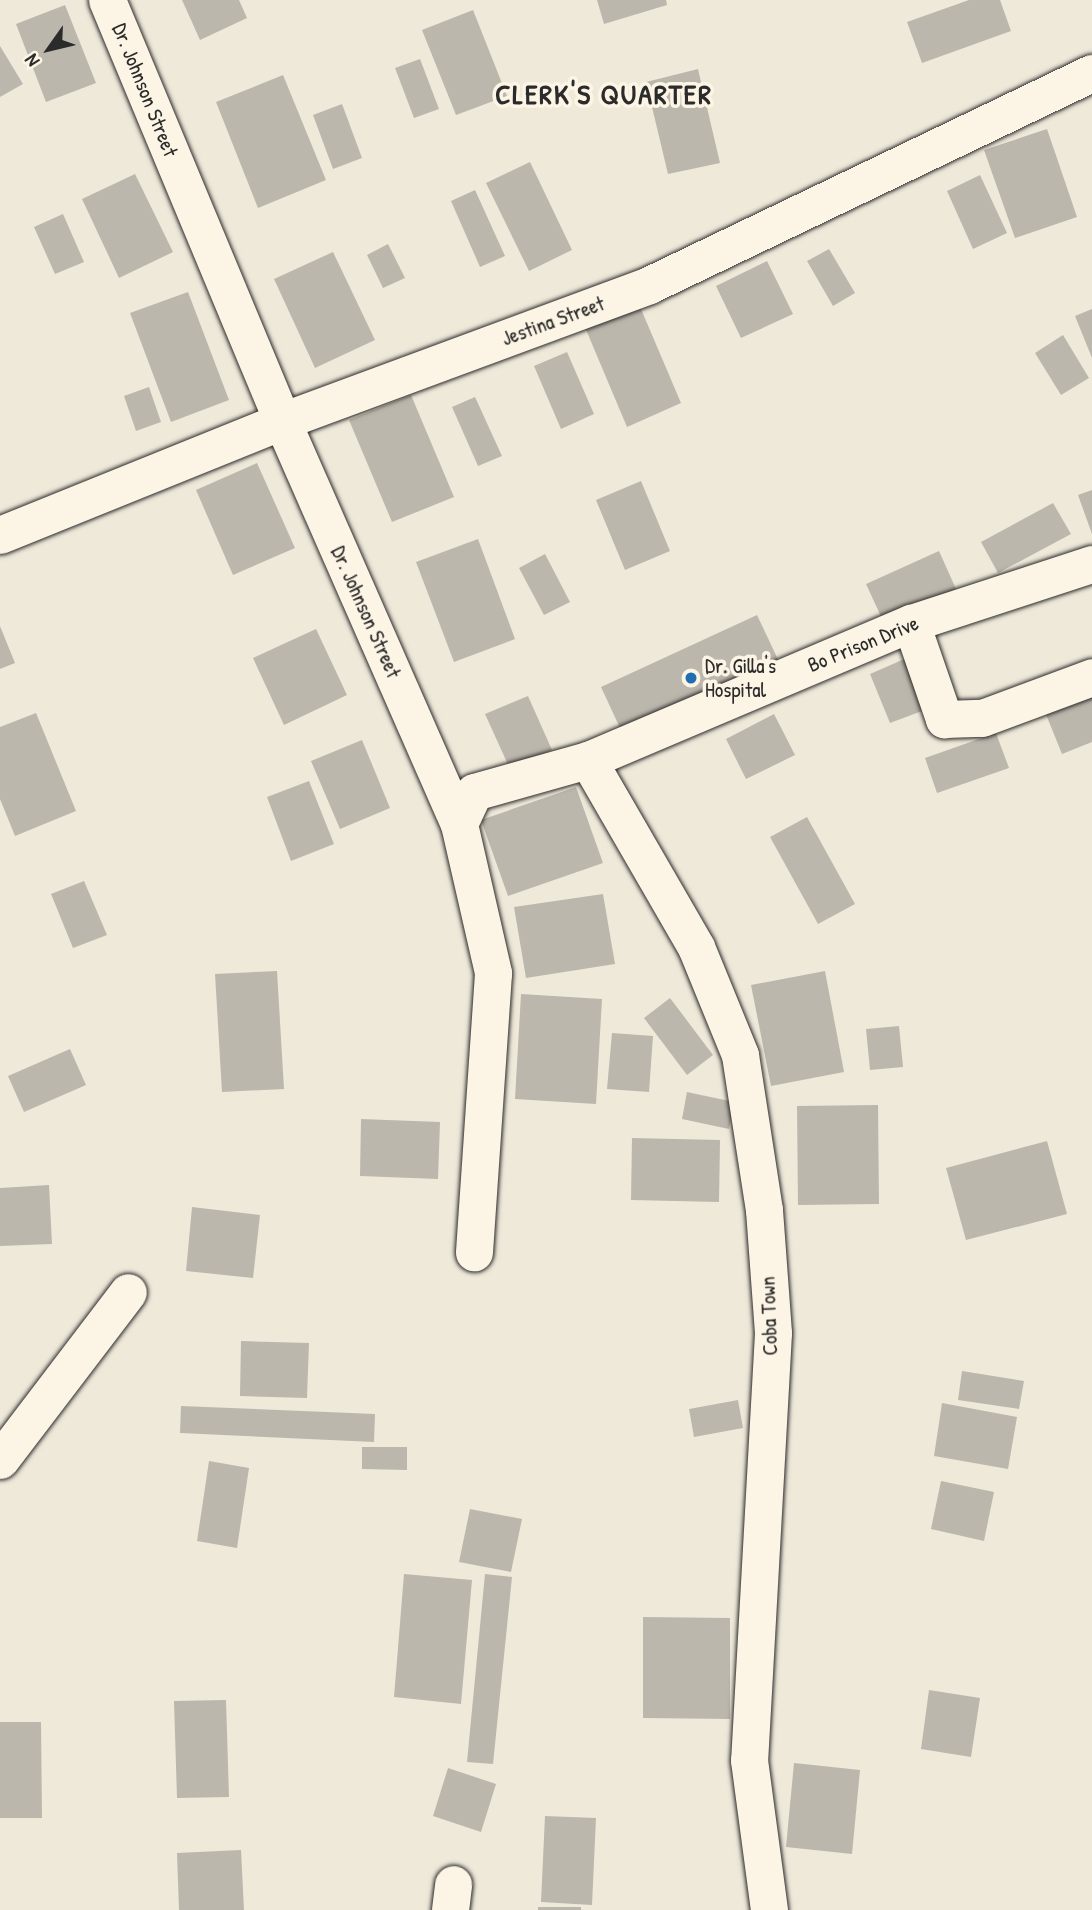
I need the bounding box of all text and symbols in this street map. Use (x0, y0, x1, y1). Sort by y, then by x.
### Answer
north arrow (14, 14, 84, 84)
street label: Dr. Johnson Street (107, 20, 183, 160)
text: N (18, 49, 45, 72)
district label: CLERK'S QUARTER (497, 77, 711, 111)
street label: Jestina Street (498, 291, 608, 351)
street label: Dr. Johnson Street (326, 542, 406, 682)
street label: Bo Prison Drive (804, 610, 922, 678)
place label: Dr. Gilla's Hospital (705, 653, 776, 703)
marker: Dr. Gilla's Hospital (683, 670, 699, 686)
street label: Coba Town (755, 1276, 783, 1356)

